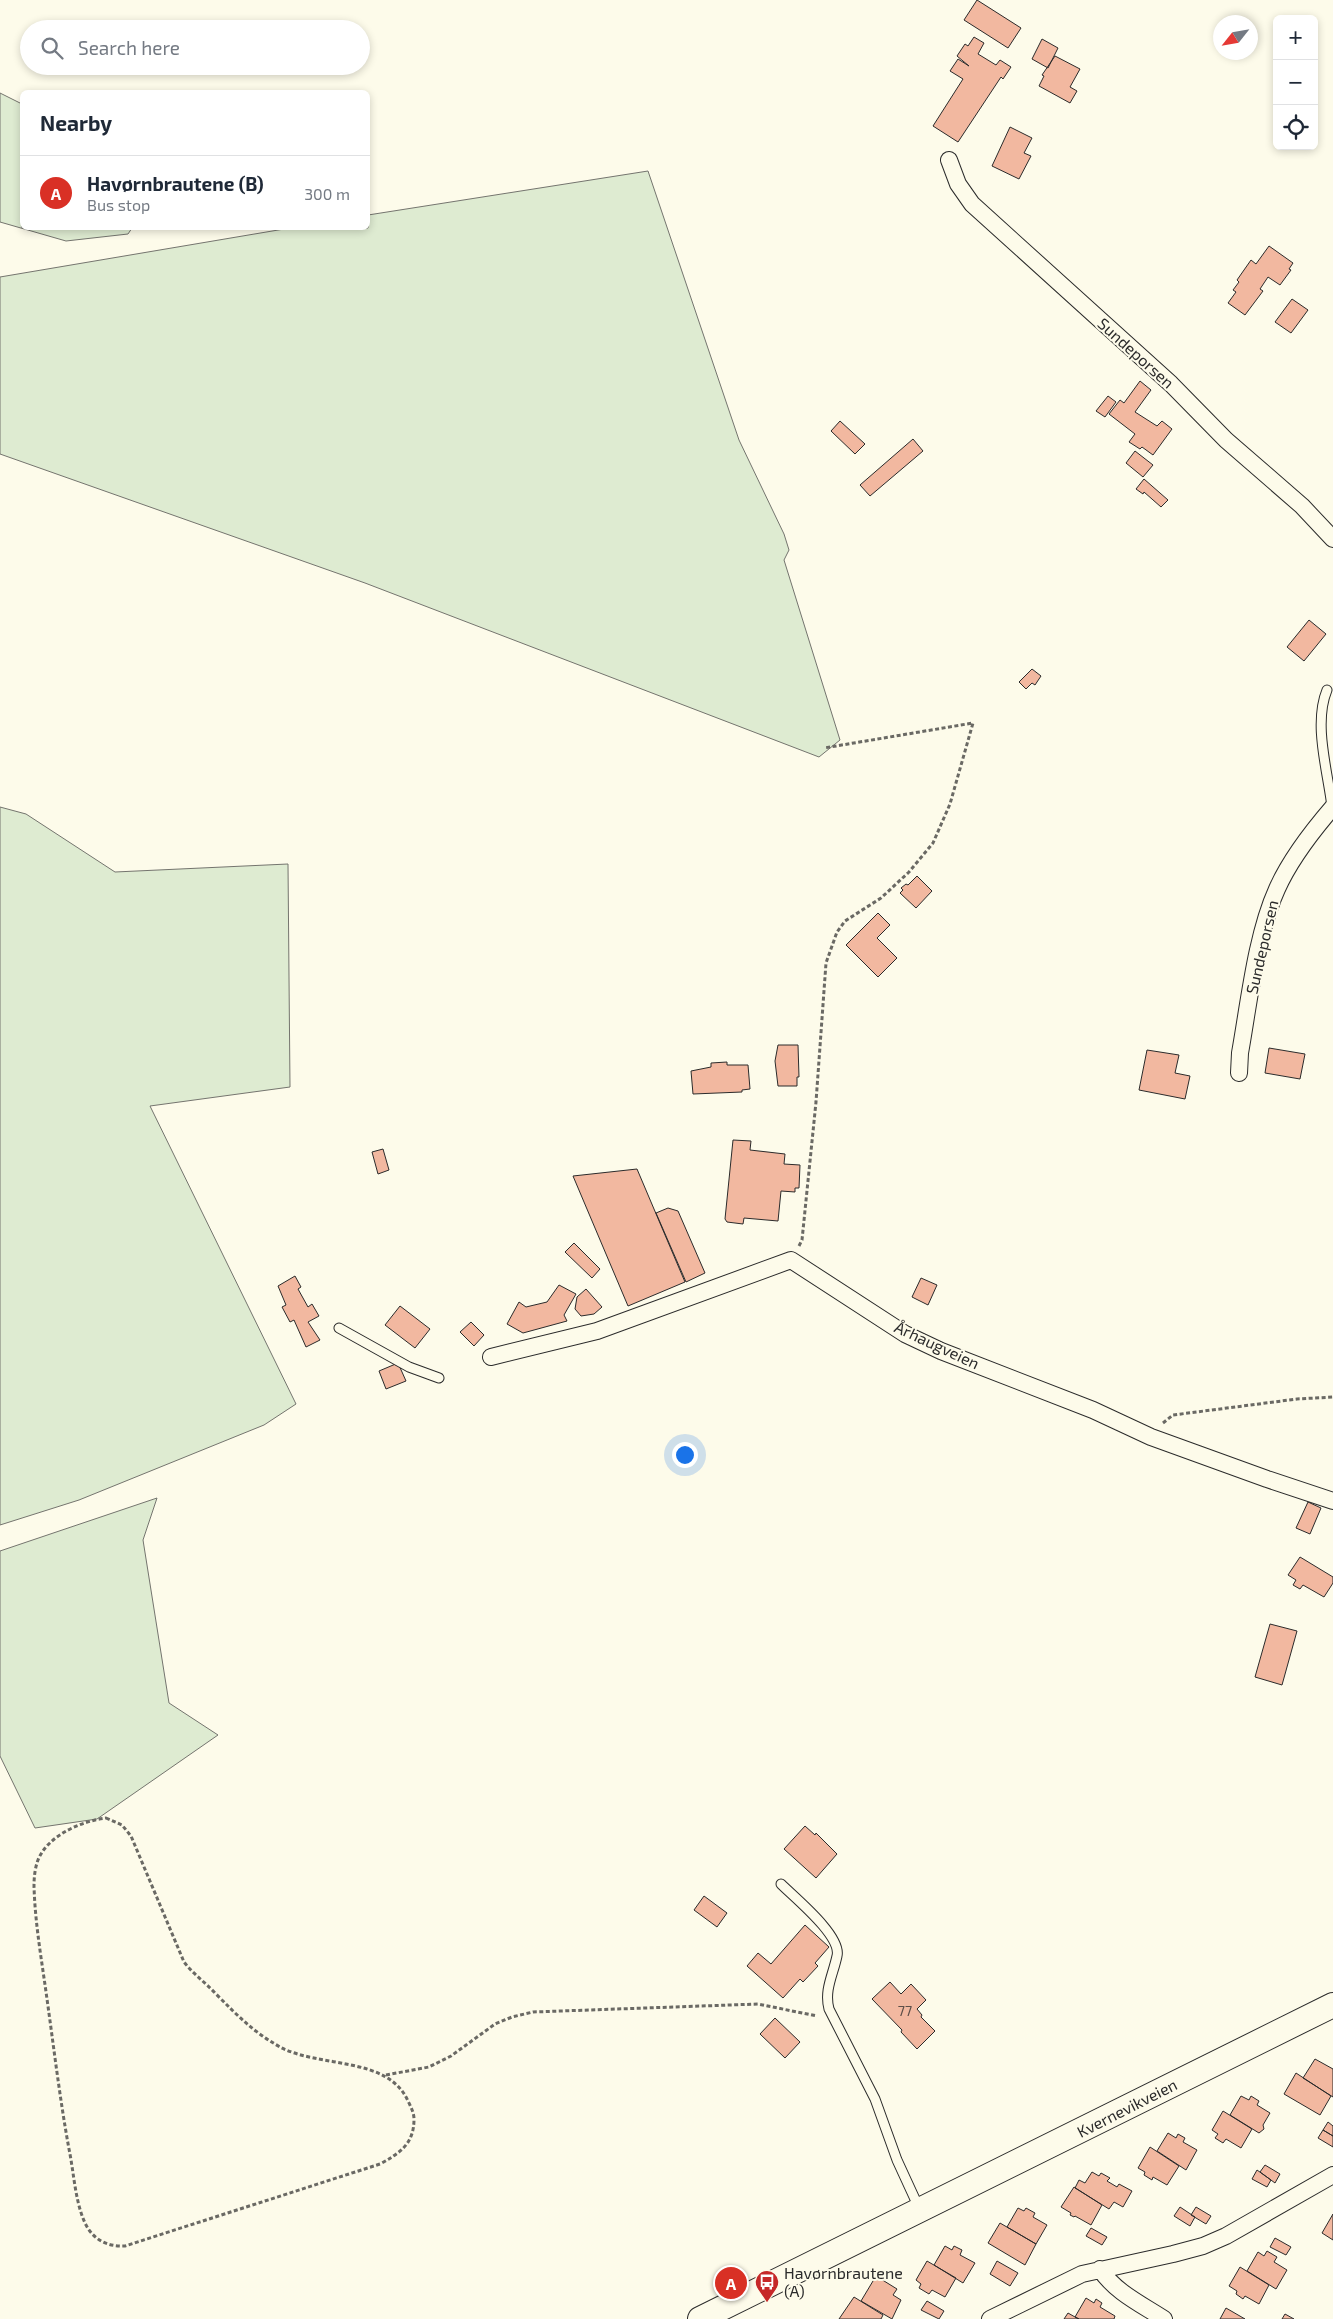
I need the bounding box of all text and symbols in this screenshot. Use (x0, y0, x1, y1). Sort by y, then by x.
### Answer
north arrow (1213, 15, 1258, 60)
map controls (1273, 15, 1318, 150)
button: + (1273, 15, 1318, 60)
search box (20, 20, 370, 75)
icon: search (38, 34, 66, 62)
text: Search here (78, 36, 180, 59)
button: − (1273, 60, 1318, 105)
button: locate (1273, 105, 1318, 150)
text: Nearby (40, 110, 112, 135)
text: Havørnbrautene (B) (87, 172, 264, 195)
text: A (51, 184, 61, 203)
text: 300 m (304, 184, 350, 203)
text: Bus stop (87, 195, 150, 214)
street label: Sundeporsen (1094, 313, 1178, 392)
street label: Sundeporsen (1241, 898, 1282, 996)
street label: Århaugveien (892, 1317, 983, 1372)
your location (672, 1442, 698, 1468)
house number: 77 (898, 2002, 912, 2019)
street label: Kvernevikveien (1074, 2074, 1180, 2141)
place label: Havørnbrautene (A) (784, 2263, 903, 2300)
pin: A (715, 2264, 747, 2302)
bus stop icon: Havørnbrautene (A) (754, 2269, 780, 2303)

